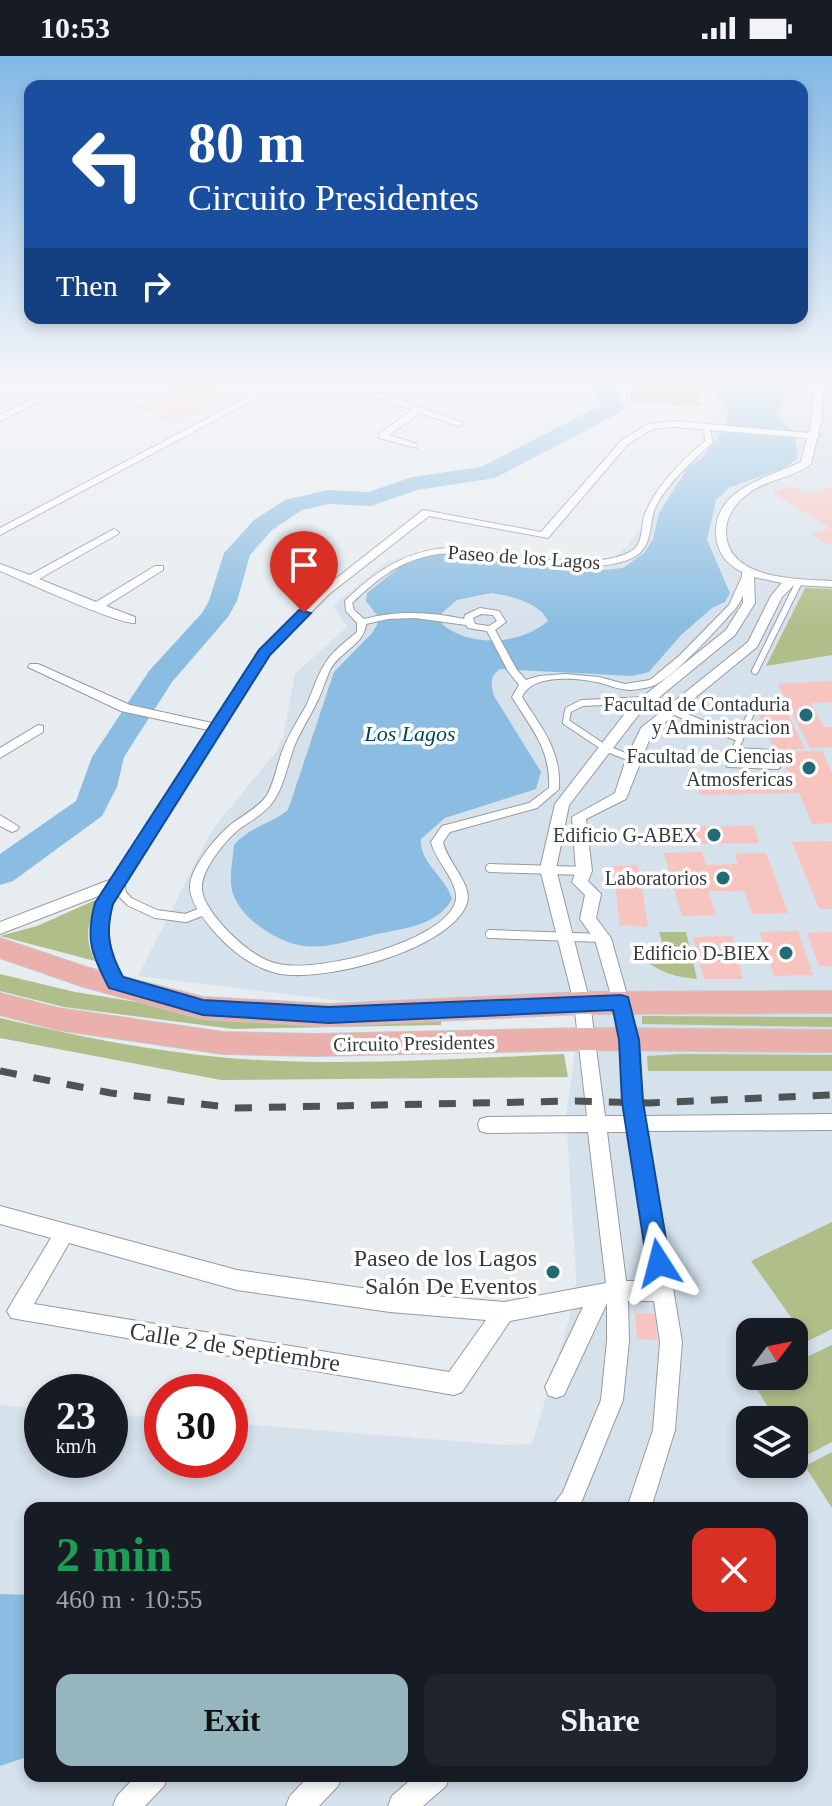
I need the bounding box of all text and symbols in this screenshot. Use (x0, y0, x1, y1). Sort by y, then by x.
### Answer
text: 10:53 (40, 11, 110, 44)
icon: left (56, 112, 160, 216)
text: 80 m (188, 112, 305, 174)
text: Circuito Presidentes (188, 178, 479, 218)
icon: right (134, 264, 178, 308)
text: Then (56, 269, 118, 302)
pin (270, 531, 338, 613)
street label: Paseo de los Lagos (447, 541, 601, 574)
icon: arrive (282, 543, 326, 587)
place label: Facultad de Contaduria y Administracion (603, 693, 790, 739)
marker: Facultad de Contaduria y Administracion (797, 706, 815, 724)
water label: Los Lagos (363, 721, 456, 746)
place label: Facultad de Ciencias Atmosfericas (626, 745, 793, 790)
marker: Facultad de Ciencias Atmosfericas (800, 759, 818, 777)
place label: Edificio G-ABEX (553, 824, 699, 846)
marker: Edificio G-ABEX (705, 826, 723, 844)
place label: Laboratorios (605, 867, 707, 889)
marker: Laboratorios (714, 869, 732, 887)
place label: Edificio D-BIEX (633, 942, 771, 964)
marker: Edificio D-BIEX (777, 944, 795, 962)
street label: Circuito Presidentes (333, 1031, 495, 1055)
position arrow (617, 1221, 701, 1305)
place label: Paseo de los Lagos Salón De Eventos (354, 1245, 537, 1299)
marker: Paseo de los Lagos Salón De Eventos (544, 1263, 562, 1281)
street label: Calle 2 de Septiembre (128, 1318, 342, 1376)
north arrow (736, 1318, 808, 1390)
map controls (736, 1318, 808, 1478)
speed limit sign: 30 (144, 1374, 248, 1478)
text: 23 (56, 1393, 96, 1438)
button: layers (736, 1406, 808, 1478)
text: km/h (55, 1435, 97, 1457)
text: 2 min (56, 1528, 172, 1581)
button: close (692, 1528, 776, 1612)
text: 460 m · 10:55 (56, 1585, 203, 1614)
button: Exit (56, 1674, 408, 1766)
button: Share (424, 1674, 776, 1766)

